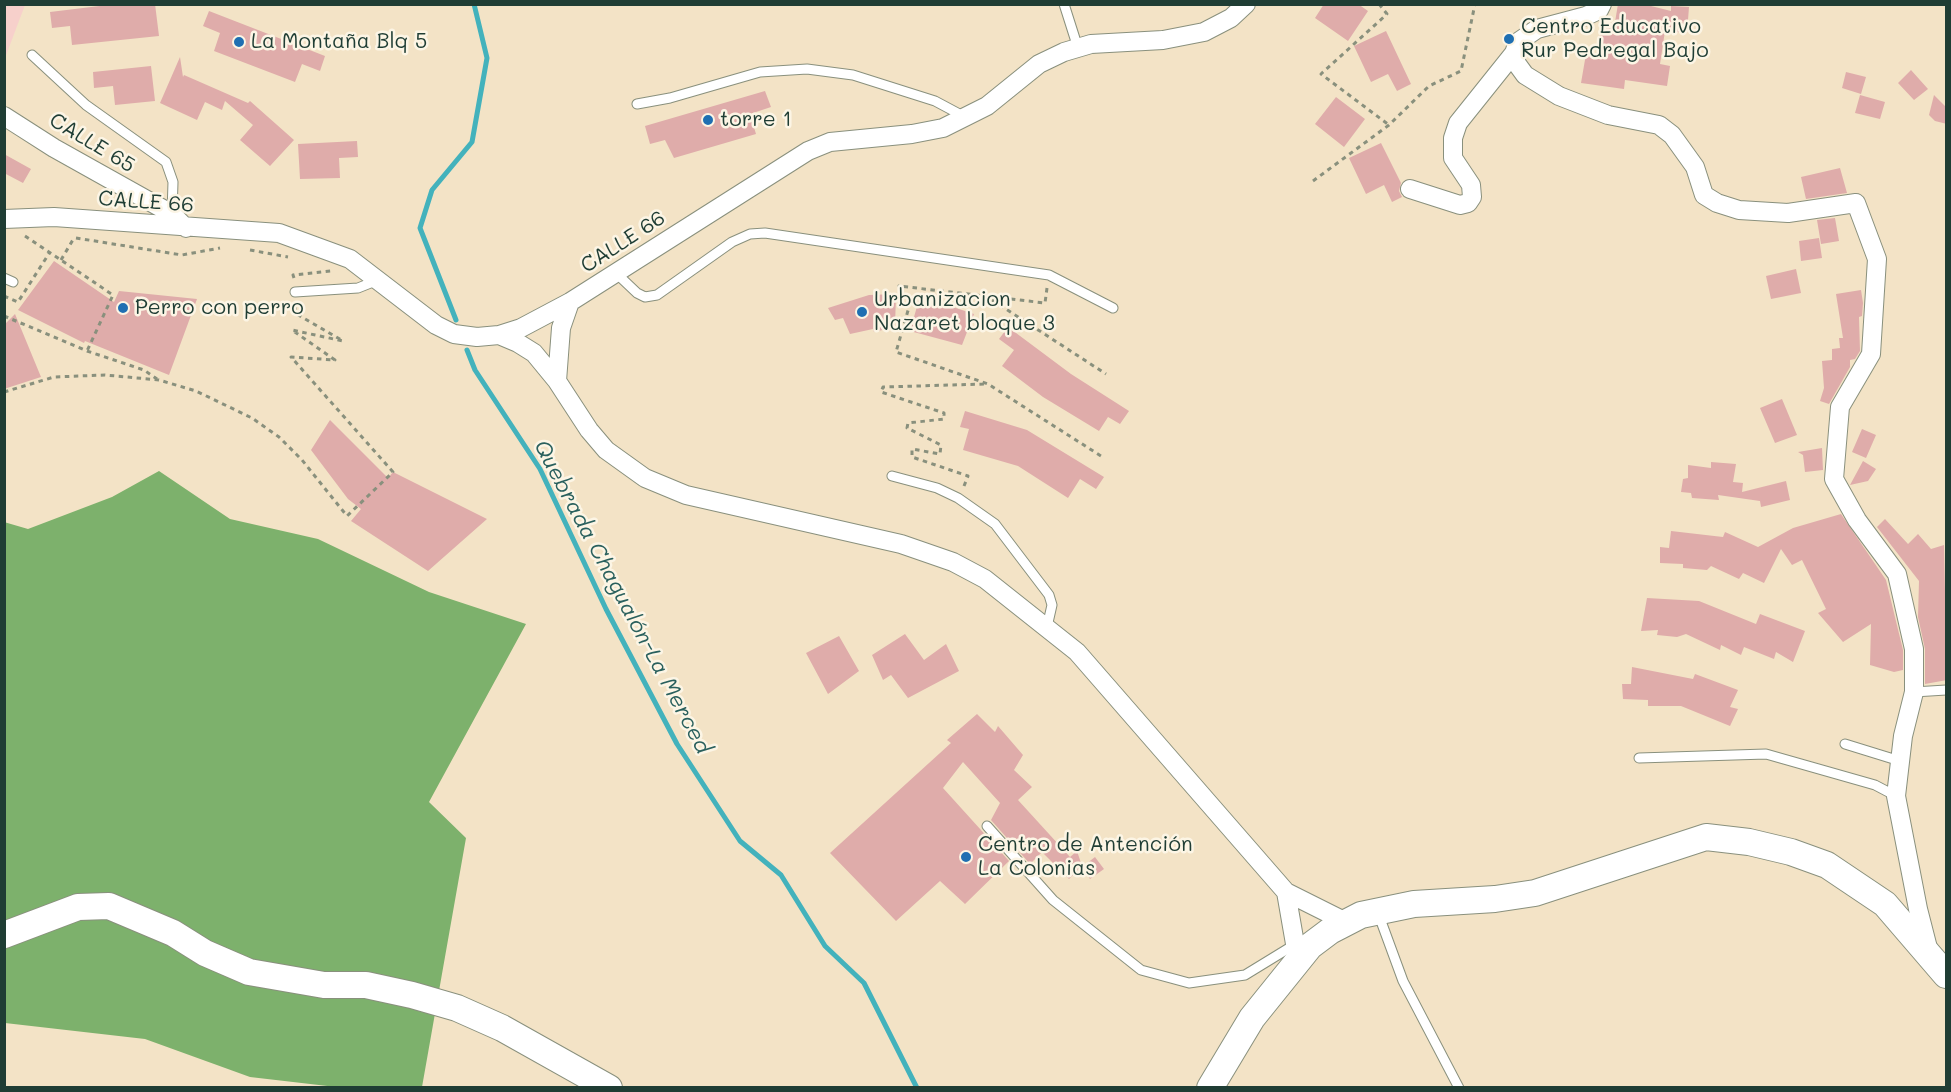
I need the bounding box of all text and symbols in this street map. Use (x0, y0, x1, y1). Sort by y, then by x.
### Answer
place label: Centro Educativo Rur Pedregal Bajo (1521, 14, 1709, 64)
place label: La Montaña Blq 5 (251, 29, 427, 55)
marker: Centro Educativo Rur Pedregal Bajo (1502, 32, 1516, 46)
marker: La Montaña Blq 5 (232, 35, 246, 49)
place label: torre 1 (720, 107, 792, 133)
street label: CALLE 65 (45, 108, 139, 178)
marker: torre 1 (701, 113, 715, 127)
street label: CALLE 66 (97, 186, 195, 218)
street label: CALLE 66 (576, 205, 670, 279)
place label: Urbanizacion Nazaret bloque 3 (874, 287, 1055, 337)
place label: Perro con perro (135, 295, 304, 321)
marker: Perro con perro (116, 301, 130, 315)
marker: Urbanizacion Nazaret bloque 3 (855, 305, 869, 319)
water label: Quebrada Chagualón-La Merced (528, 436, 716, 758)
place label: Centro de Antención La Colonias (978, 832, 1193, 882)
marker: Centro de Antención La Colonias (959, 850, 973, 864)

